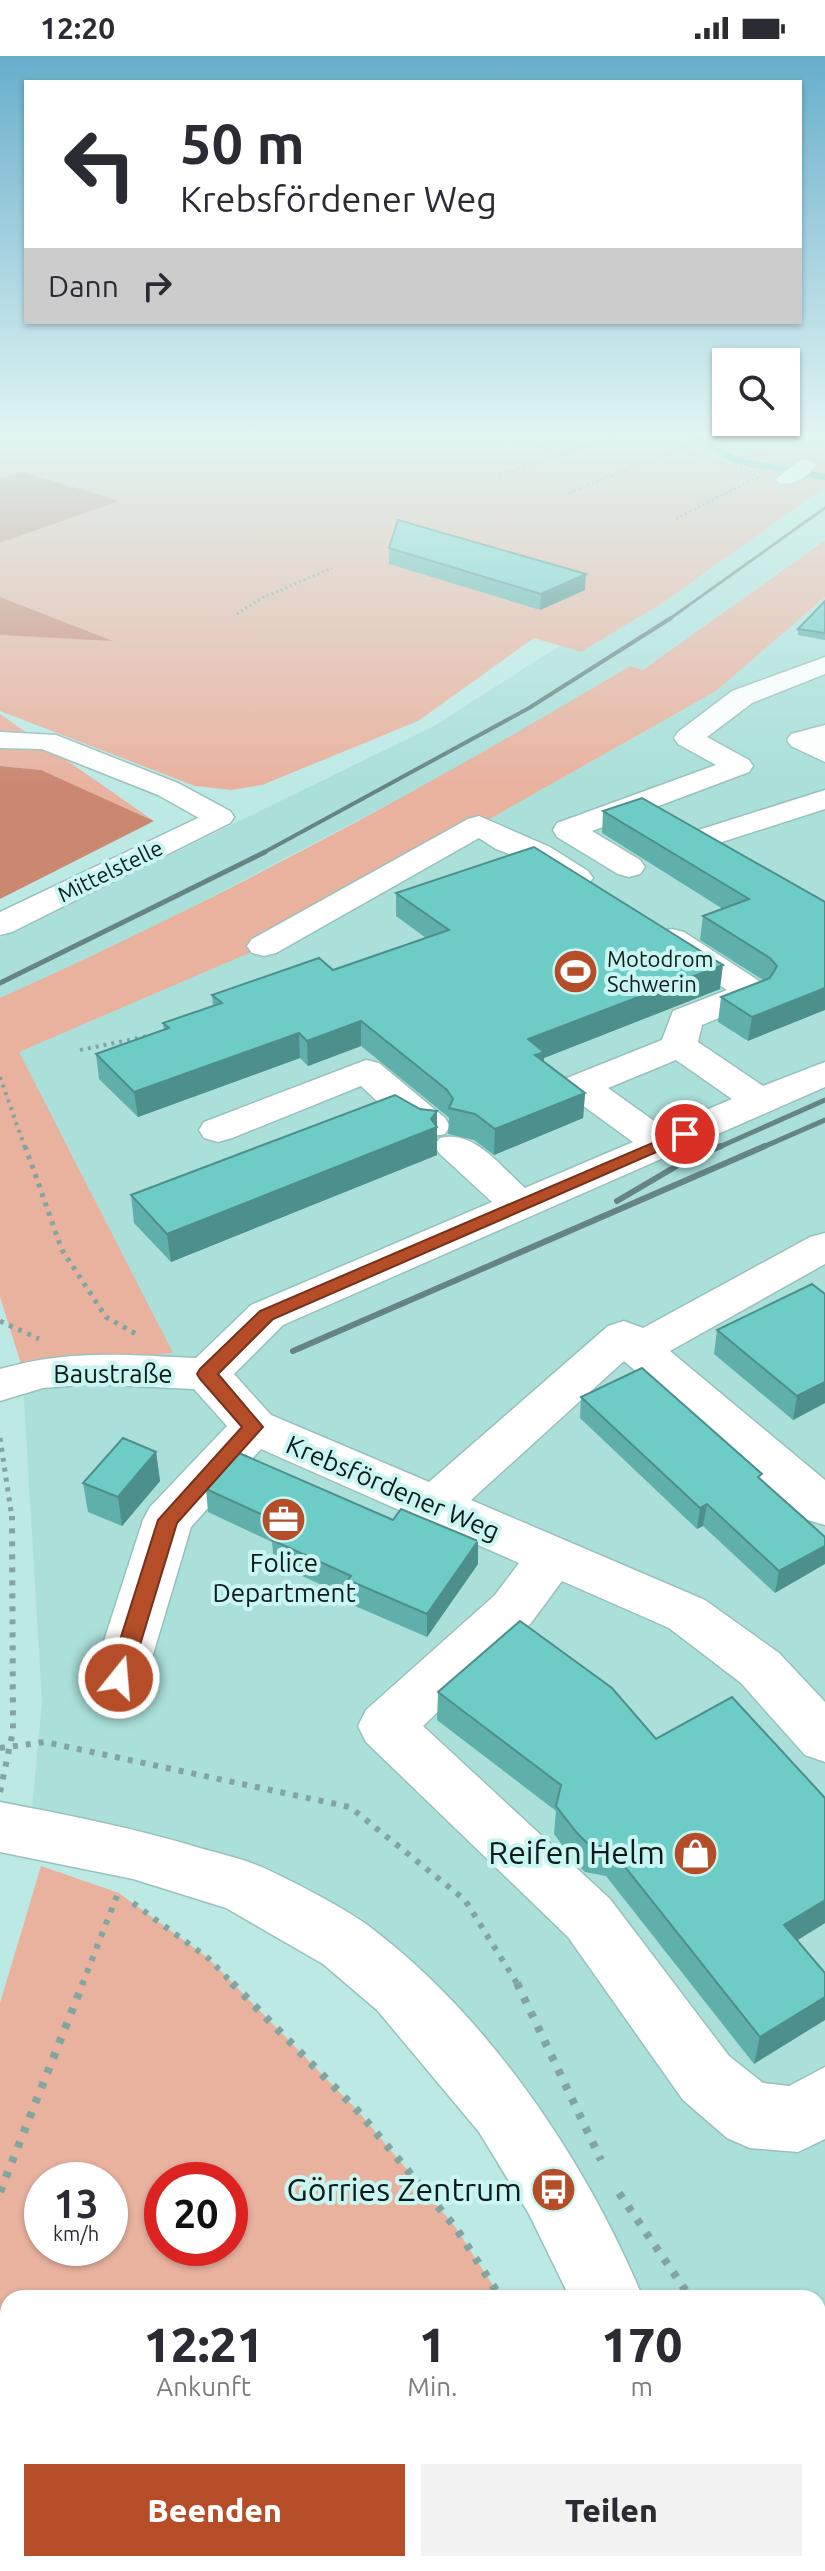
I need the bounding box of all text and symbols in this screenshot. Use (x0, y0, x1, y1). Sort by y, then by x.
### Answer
text: 12:20 (40, 11, 115, 45)
icon: left (48, 112, 152, 216)
text: 50 m (180, 112, 305, 175)
text: Krebsfördener Weg (180, 178, 497, 219)
icon: right (135, 264, 179, 308)
text: Dann (48, 269, 119, 303)
map controls (712, 348, 800, 436)
button: search (712, 348, 800, 436)
street label: Mittelstelle (53, 834, 166, 907)
place label: Motodrom Schwerin (607, 946, 714, 996)
sports icon: Motodrom Schwerin (552, 948, 600, 996)
pin (651, 1100, 719, 1168)
icon: arrive (663, 1112, 707, 1156)
street label: Baustraße (53, 1359, 173, 1388)
street label: Krebsfördener Weg (282, 1429, 504, 1546)
office icon: Folice Department (260, 1496, 308, 1544)
place label: Folice Department (212, 1548, 356, 1607)
position arrow (77, 1636, 161, 1720)
shop icon: Reifen Helm (672, 1829, 720, 1877)
place label: Reifen Helm (488, 1834, 665, 1870)
speed limit sign: 20 (144, 2162, 248, 2266)
bus stop icon: Görries Zentrum (529, 2166, 577, 2214)
place label: Görries Zentrum (287, 2171, 522, 2207)
text: 13 (53, 2181, 99, 2226)
text: km/h (53, 2222, 99, 2245)
text: 12:21 (144, 2317, 264, 2371)
text: 1 (419, 2317, 446, 2371)
text: 170 (601, 2317, 682, 2371)
text: Ankunft (156, 2372, 251, 2401)
text: Min. (407, 2372, 458, 2401)
text: m (631, 2372, 653, 2401)
button: Beenden (24, 2464, 405, 2556)
button: Teilen (421, 2464, 802, 2556)

